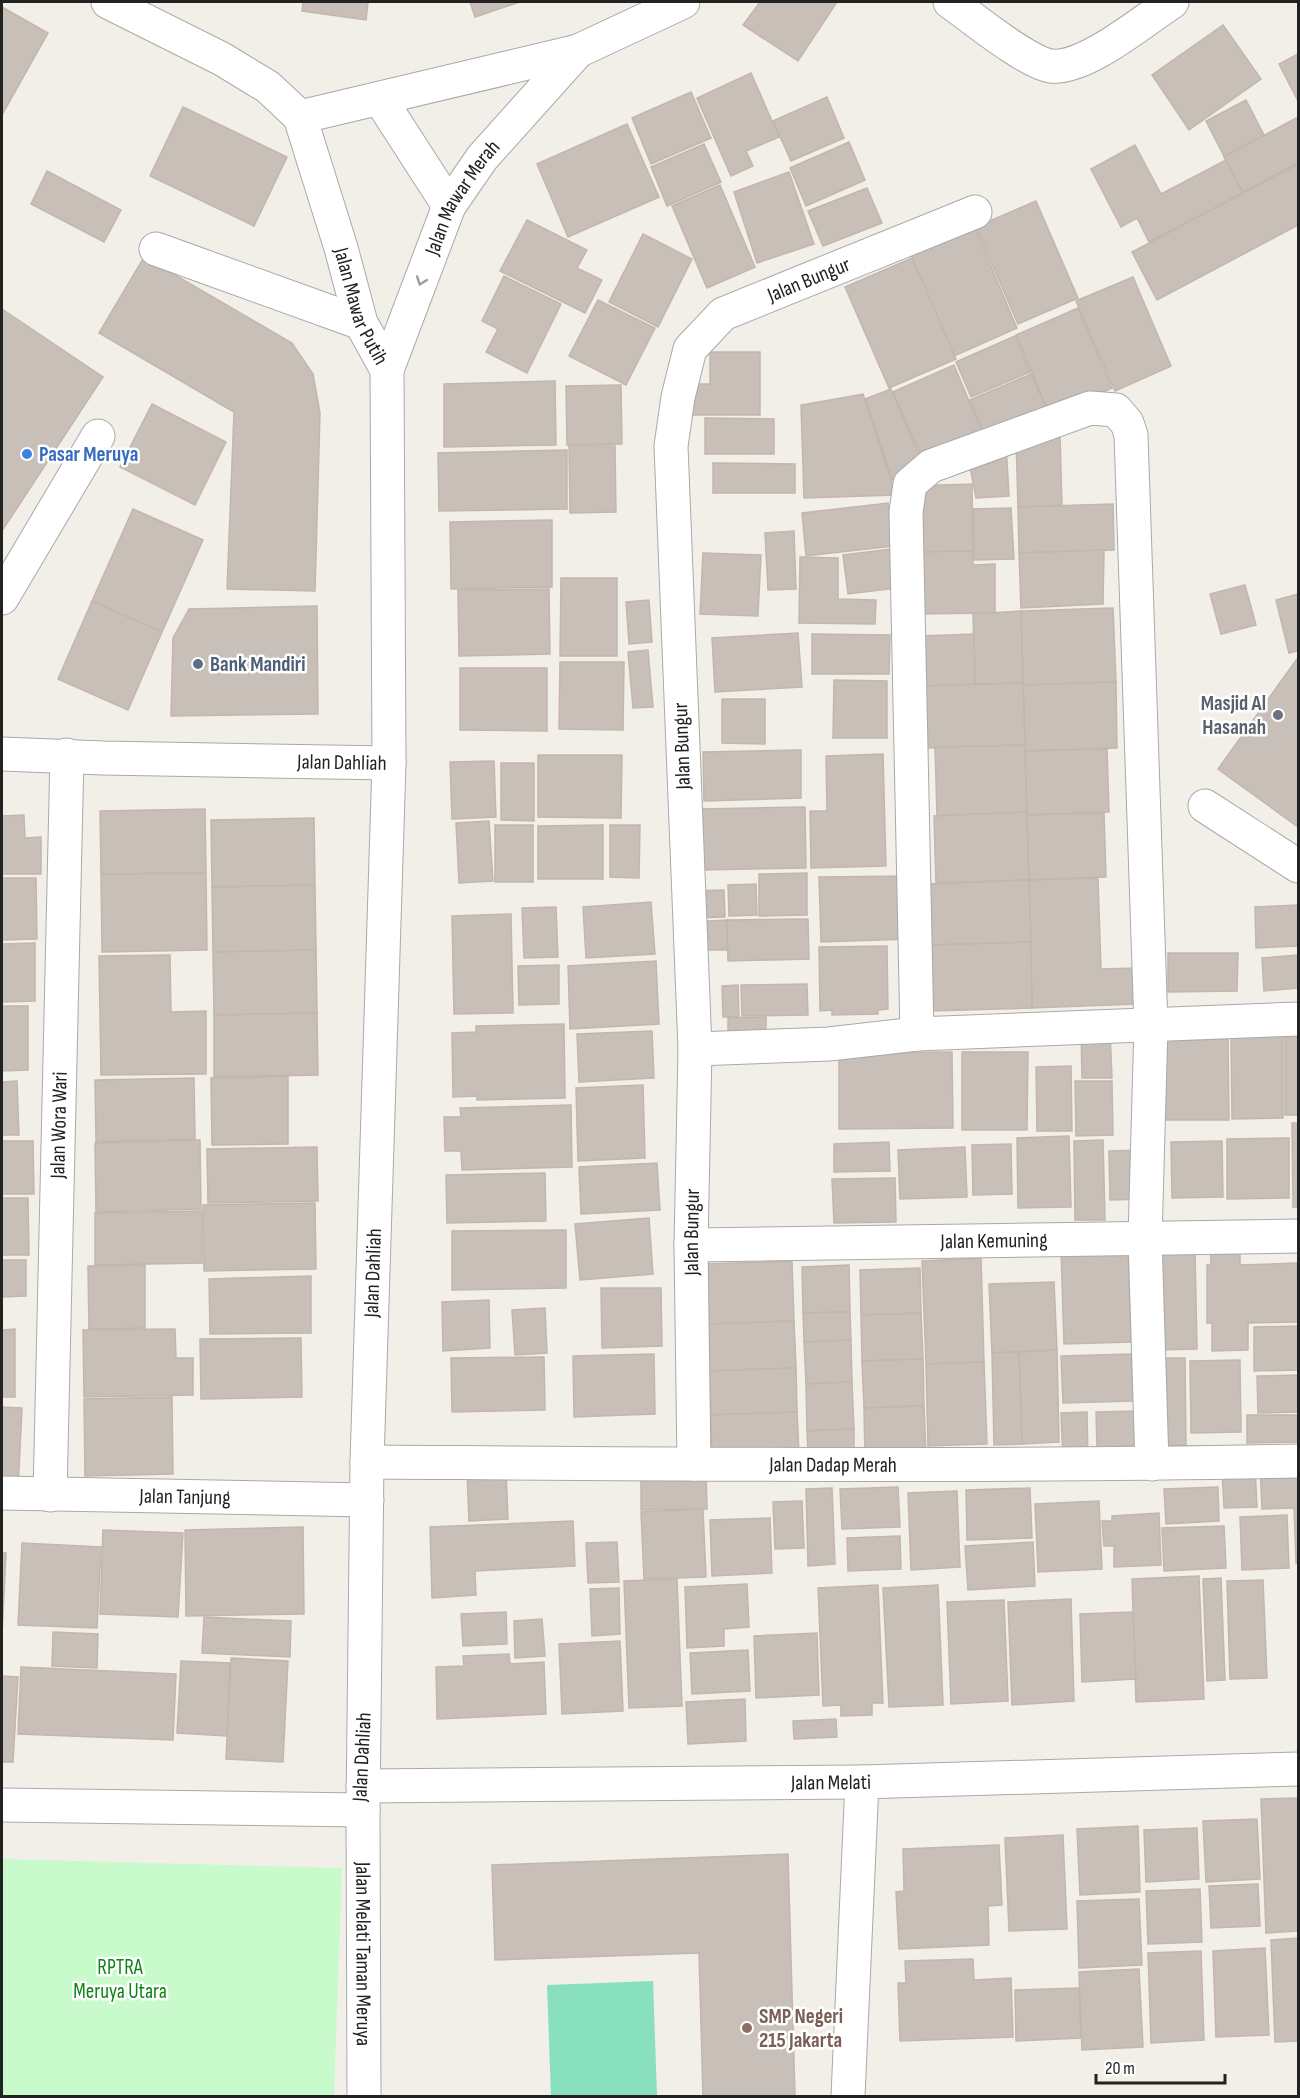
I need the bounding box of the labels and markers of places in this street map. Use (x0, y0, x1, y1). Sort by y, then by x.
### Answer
place label: Pasar Meruya (39, 442, 138, 467)
marker: Pasar Meruya (20, 447, 34, 461)
place label: Bank Mandiri (210, 652, 306, 677)
marker: Bank Mandiri (191, 657, 205, 671)
place label: Masjid Al Hasanah (1201, 691, 1266, 740)
marker: Masjid Al Hasanah (1271, 708, 1285, 722)
place label: SMP Negeri 215 Jakarta (759, 2004, 843, 2053)
marker: SMP Negeri 215 Jakarta (740, 2021, 754, 2035)

